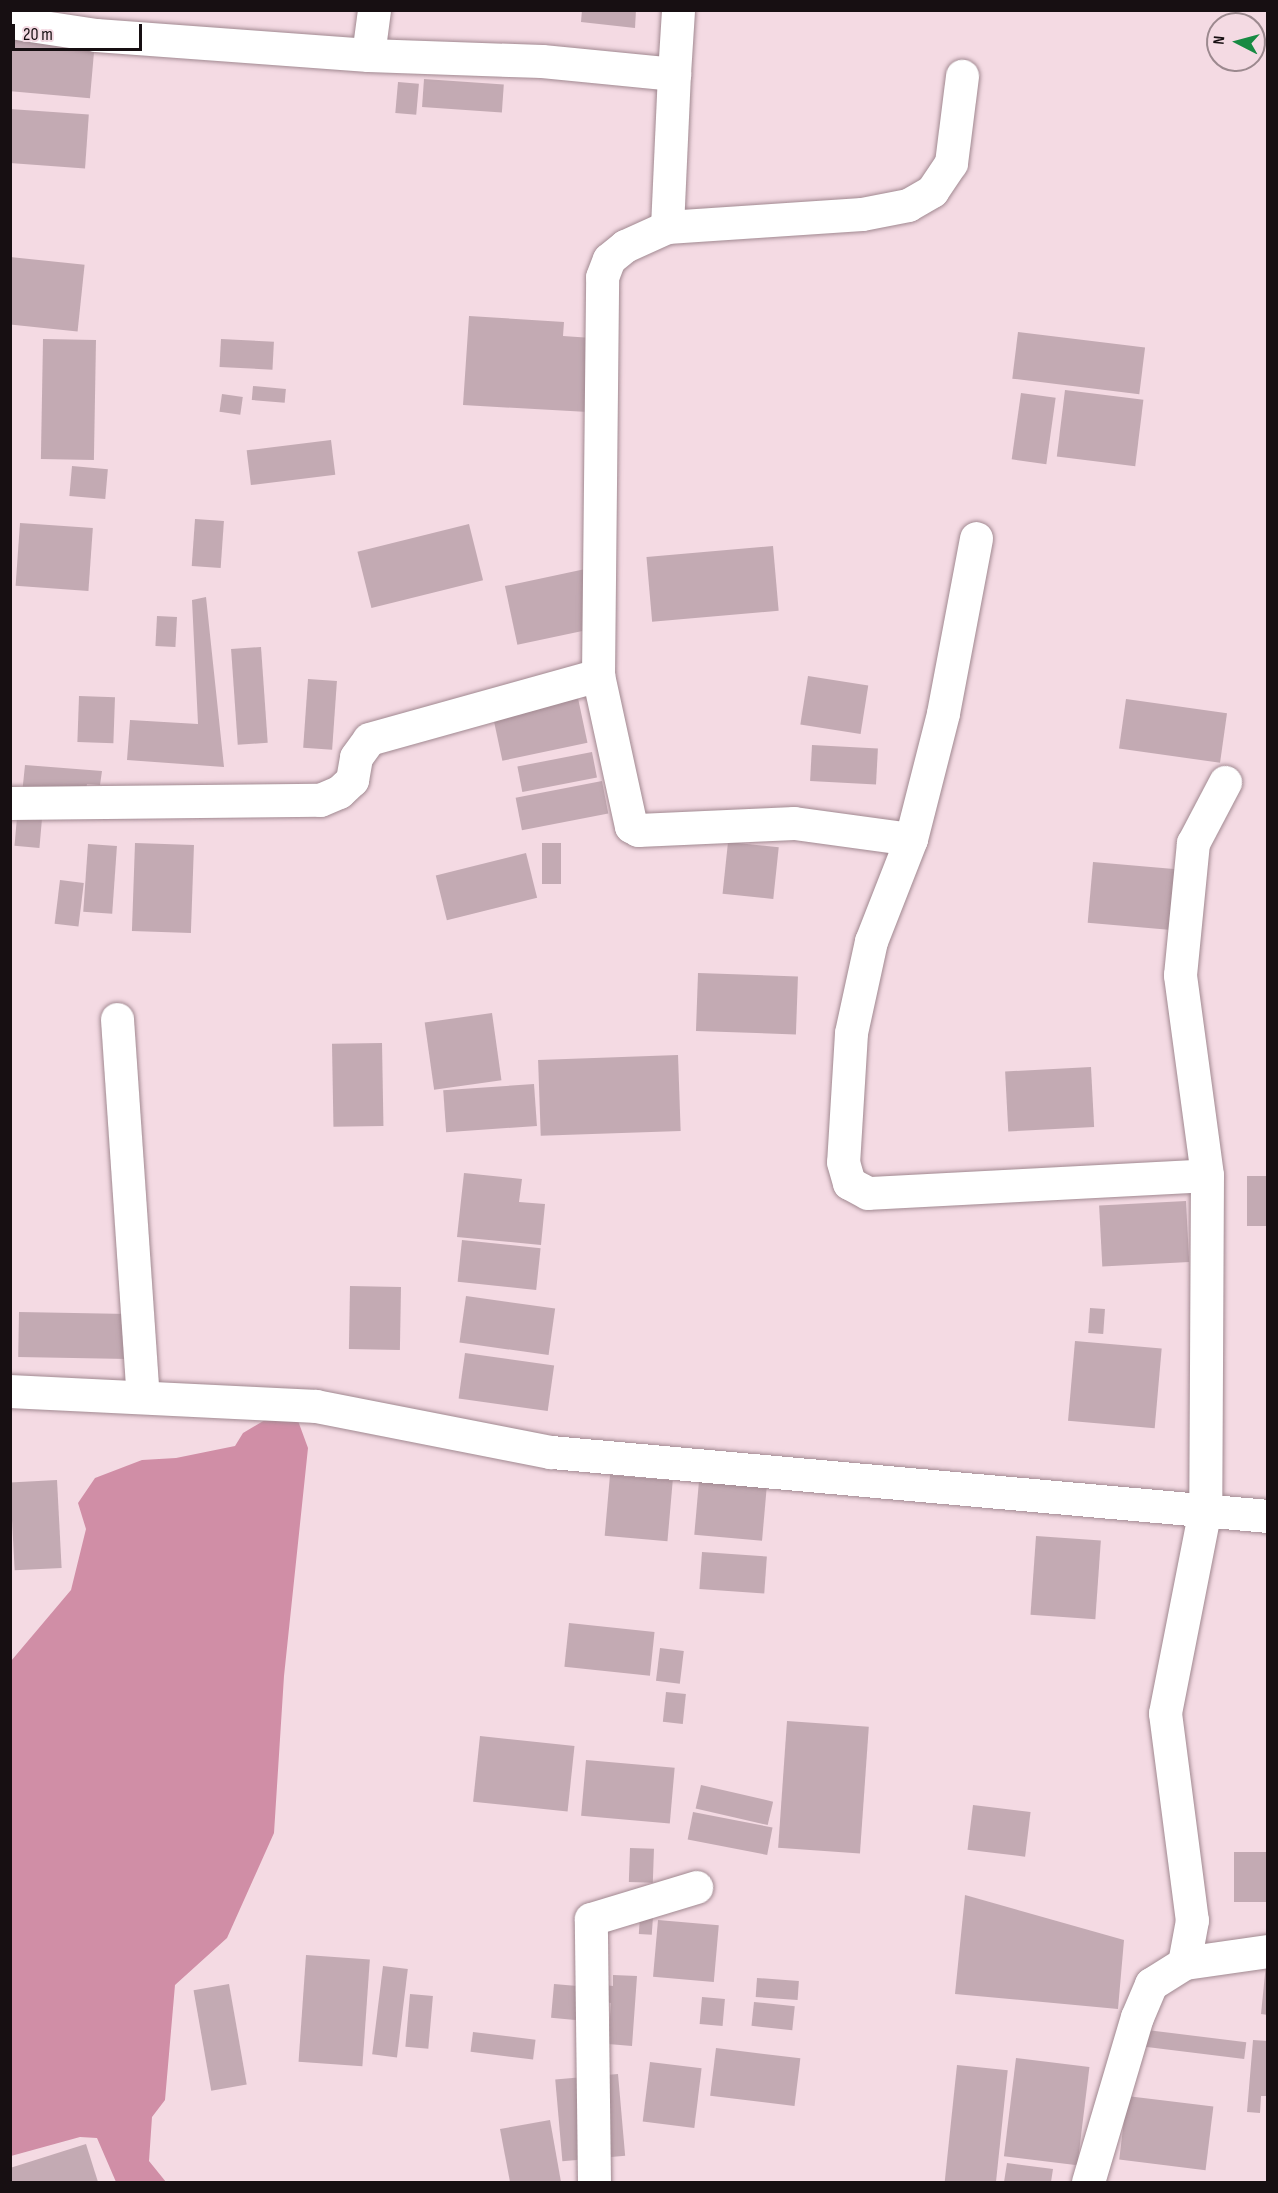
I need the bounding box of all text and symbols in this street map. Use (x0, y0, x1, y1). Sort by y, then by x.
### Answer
scale bar (15, 12, 146, 50)
north arrow (1206, 12, 1266, 72)
text: 20 m (23, 24, 53, 45)
text: N (1210, 35, 1229, 46)

